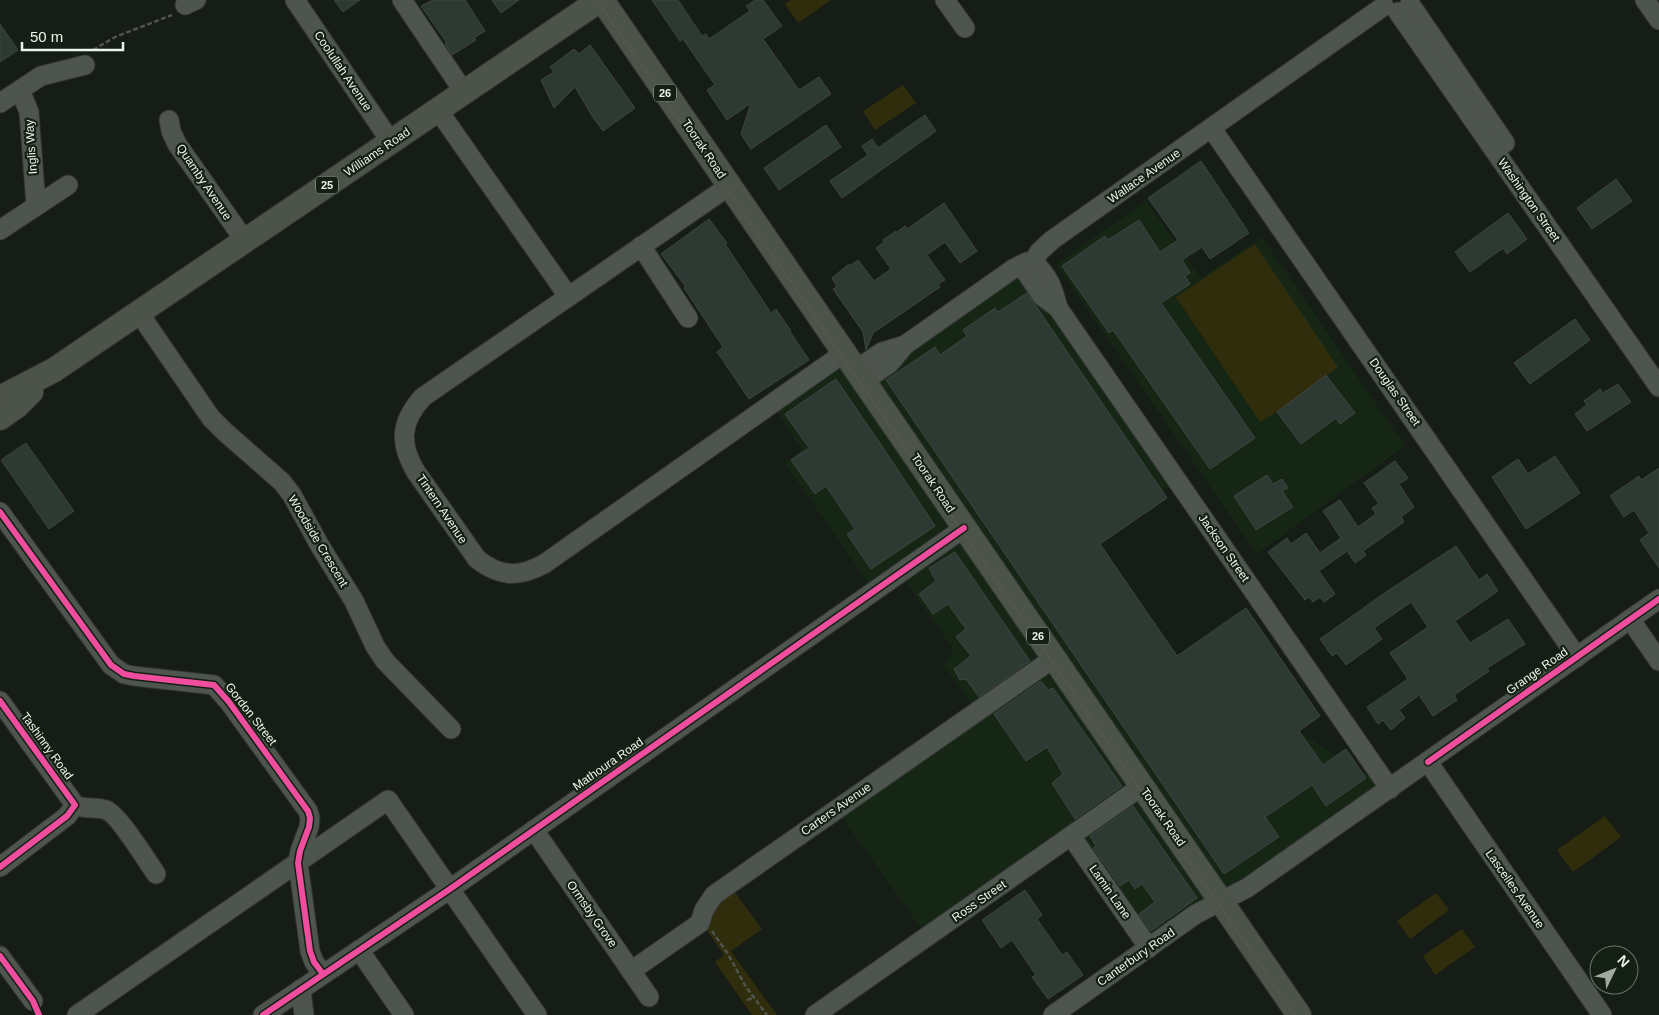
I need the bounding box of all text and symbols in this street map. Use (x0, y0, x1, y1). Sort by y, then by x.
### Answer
scale bar (22, 20, 124, 52)
text: 50 m (30, 28, 63, 45)
street label: Coolullah Avenue (311, 28, 375, 114)
road number: 26 (654, 85, 676, 102)
street label: Toorak Road (679, 117, 729, 181)
street label: Inglis Way (22, 119, 40, 175)
street label: Williams Road (341, 125, 413, 179)
street label: Quamby Avenue (173, 141, 235, 223)
street label: Wallace Avenue (1105, 146, 1183, 206)
street label: Washington Street (1495, 156, 1563, 245)
road number: 25 (316, 176, 338, 194)
street label: Douglas Street (1366, 355, 1424, 429)
street label: Toorak Road (908, 451, 958, 515)
street label: Tintern Avenue (414, 472, 470, 546)
street label: Woodside Crescent (285, 493, 351, 590)
street label: Jackson Street (1196, 511, 1253, 585)
road number: 26 (1027, 628, 1049, 644)
street label: Grange Road (1503, 645, 1571, 697)
street label: Gordon Street (222, 680, 280, 749)
street label: Tashinny Road (18, 710, 76, 782)
street label: Mathoura Road (570, 735, 646, 793)
street label: Carters Avenue (798, 779, 874, 838)
street label: Toorak Road (1138, 785, 1188, 849)
street label: Lascelles Avenue (1483, 847, 1548, 931)
street label: Lamin Lane (1086, 862, 1134, 922)
street label: Ross Street (949, 877, 1009, 925)
street label: Ormsby Grove (564, 878, 620, 950)
street label: Canterbury Road (1095, 925, 1177, 989)
north arrow (1589, 945, 1639, 995)
text: N (1614, 952, 1633, 970)

